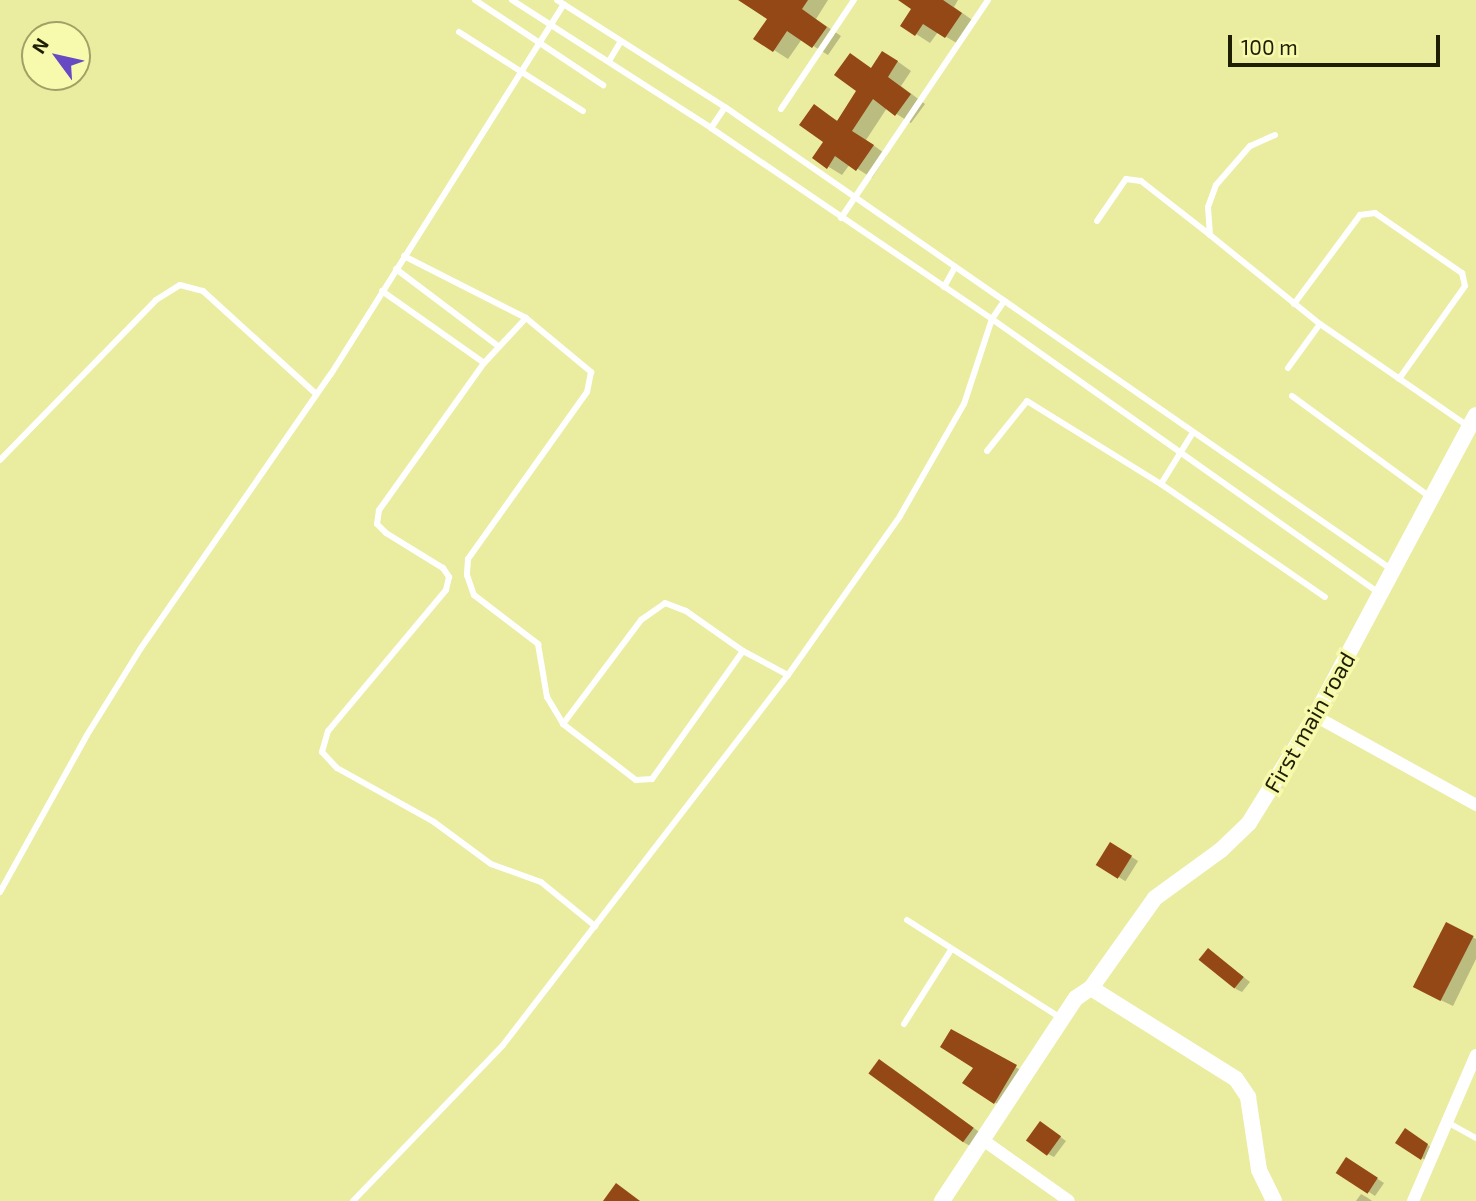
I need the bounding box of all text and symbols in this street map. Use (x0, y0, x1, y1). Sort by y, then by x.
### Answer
north arrow (21, 21, 91, 91)
scale bar (1231, 21, 1443, 65)
text: N (26, 33, 53, 57)
text: 100 m (1241, 34, 1298, 59)
street label: First main road (1258, 647, 1360, 797)

